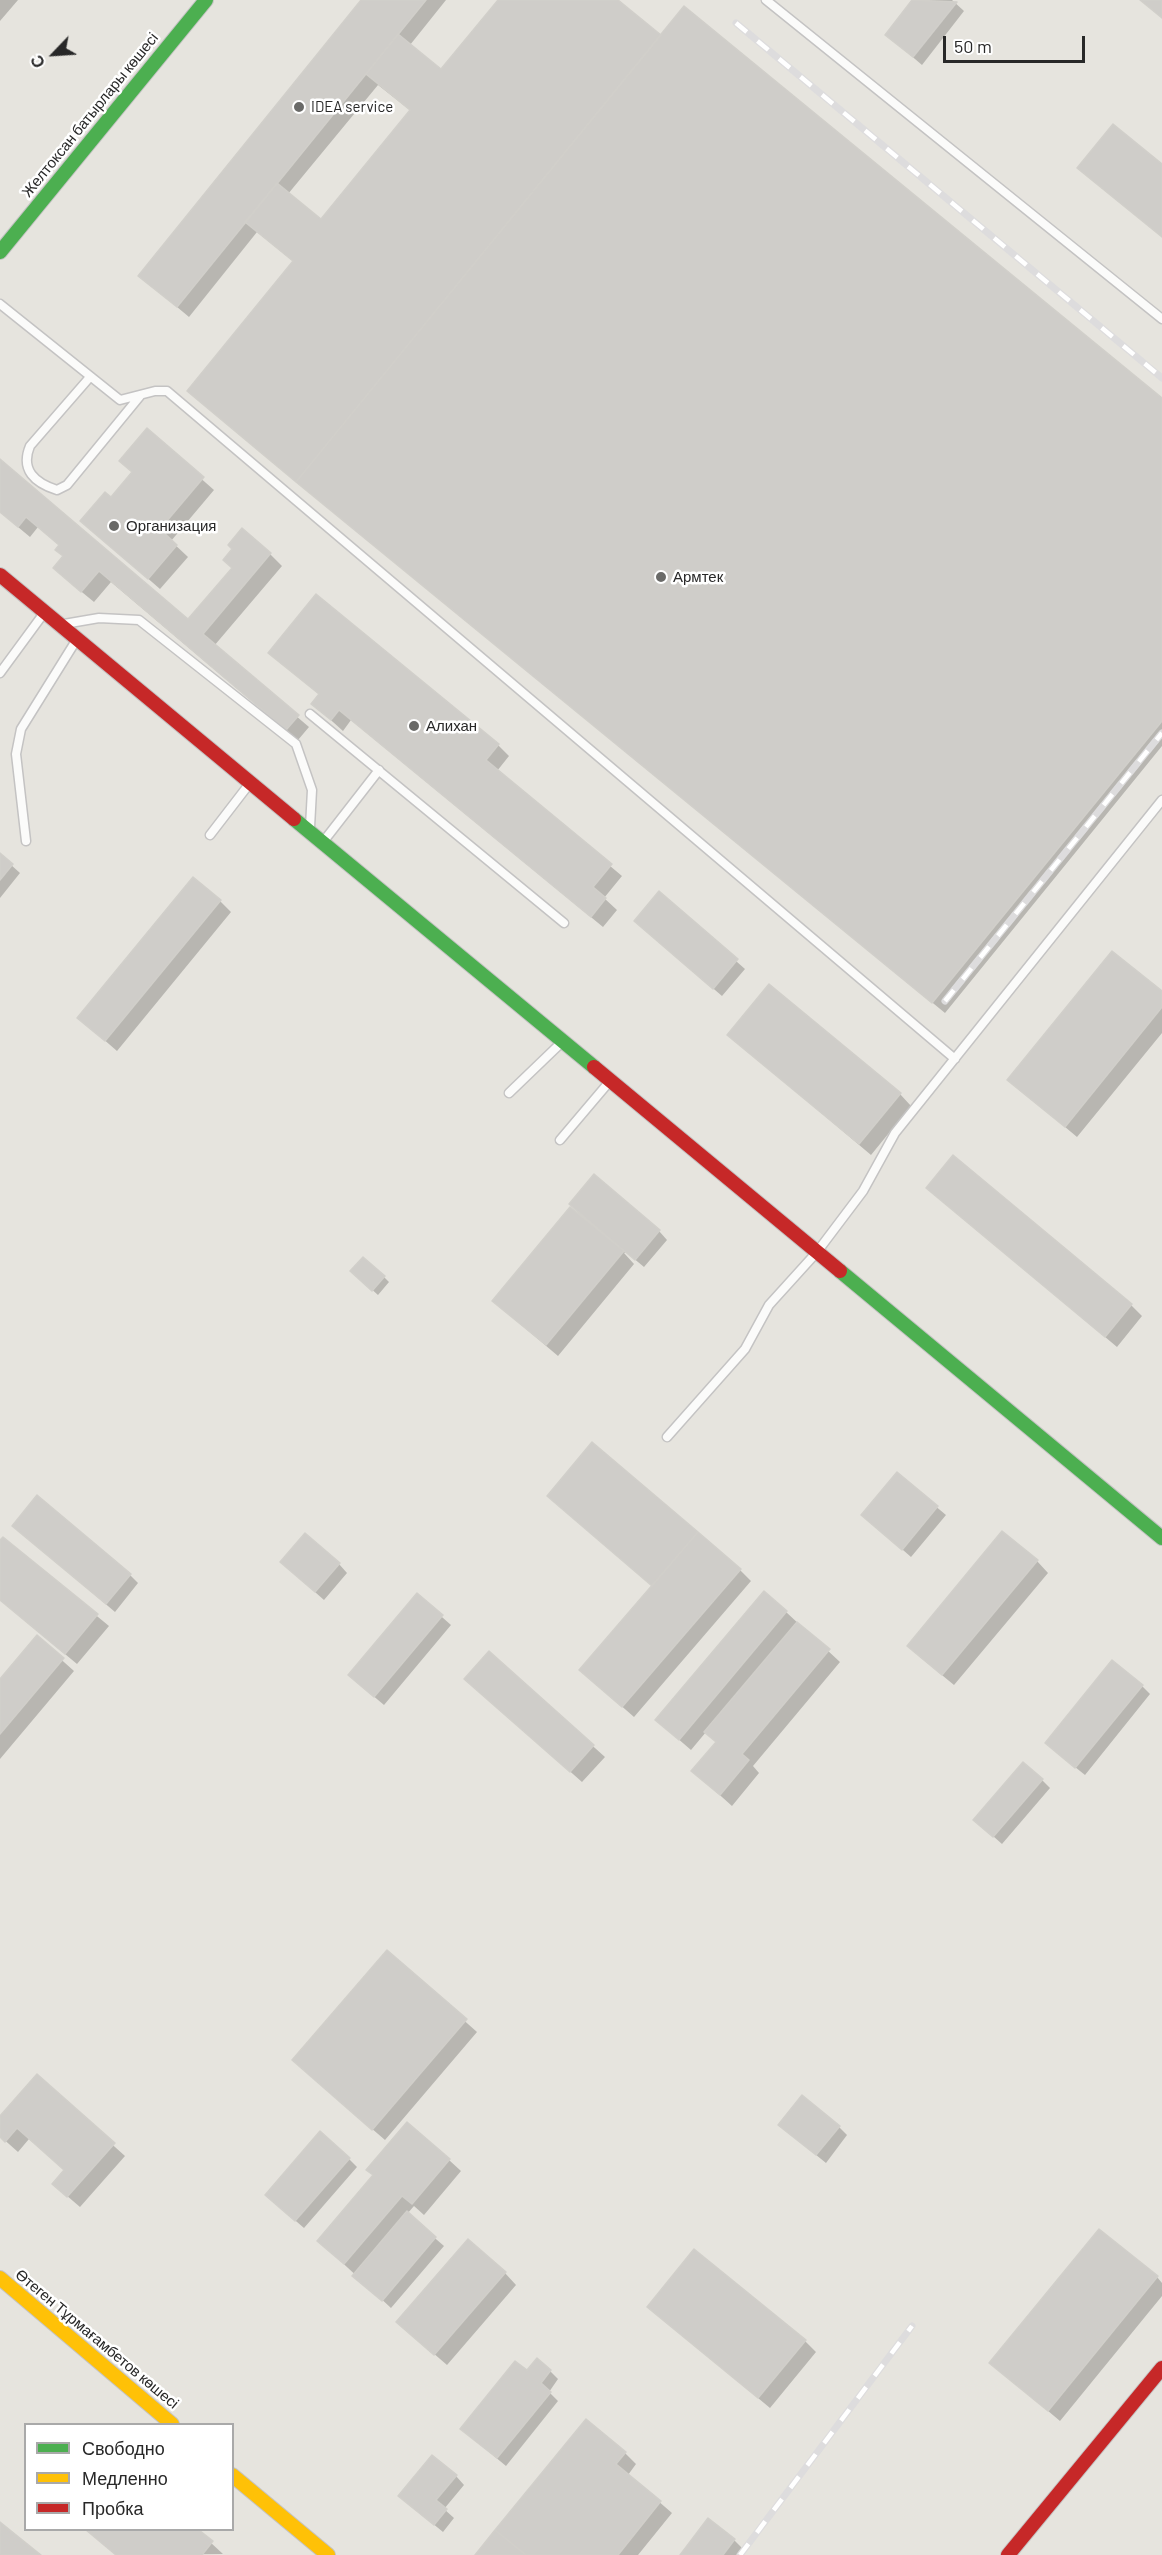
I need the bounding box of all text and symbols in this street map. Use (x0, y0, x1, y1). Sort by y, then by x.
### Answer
north arrow (24, 24, 84, 84)
scale bar (946, 24, 1088, 62)
street label: Желтоксан батырлары көшесі (18, 29, 162, 201)
text: 50 m (954, 35, 992, 57)
text: С (26, 53, 48, 71)
place label: IDEA service (311, 98, 393, 116)
marker: IDEA service (292, 100, 306, 114)
place label: Организация (126, 517, 216, 535)
marker: Организация (107, 519, 121, 533)
place label: Армтек (673, 568, 723, 586)
marker: Армтек (654, 570, 668, 584)
place label: Алихан (426, 717, 477, 735)
marker: Алихан (407, 719, 421, 733)
street label: Өтеген Тұрмағамбетов көшесі (12, 2265, 182, 2413)
legend (24, 2423, 234, 2531)
text: Свободно (82, 2437, 165, 2459)
text: Медленно (82, 2467, 168, 2489)
text: Пробка (82, 2497, 144, 2519)

